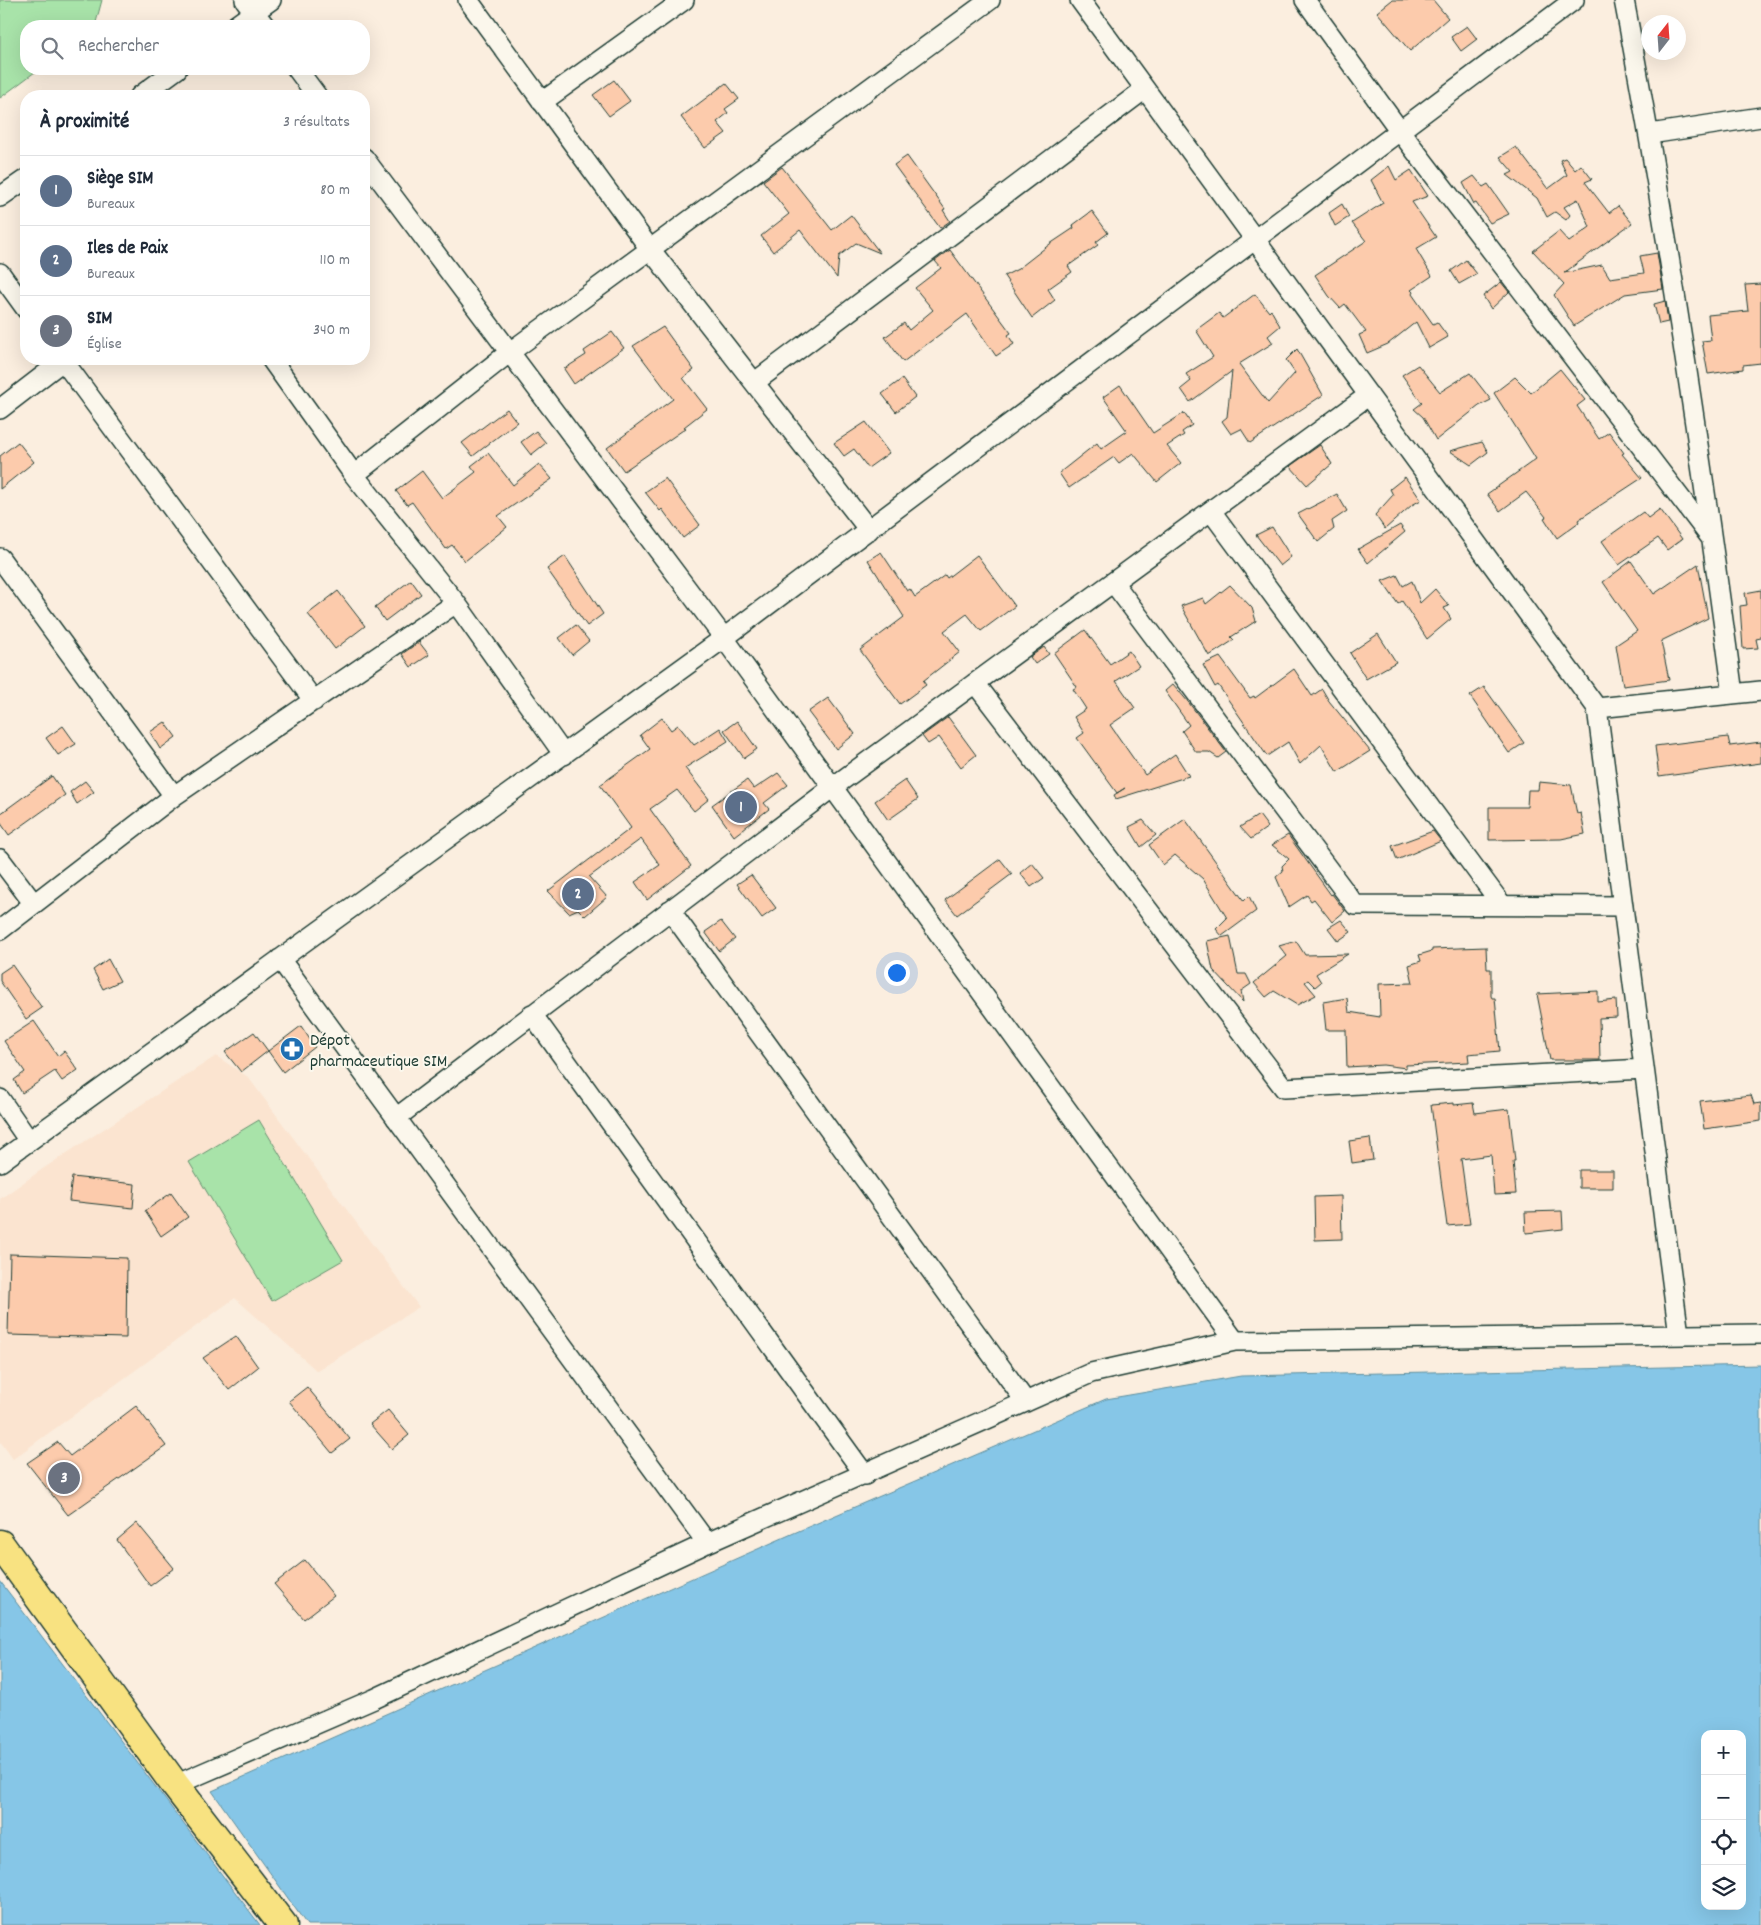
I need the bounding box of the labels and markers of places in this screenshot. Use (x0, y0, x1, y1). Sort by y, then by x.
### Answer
pin: 1 (725, 788, 757, 826)
pin: 2 (562, 875, 594, 913)
place label: Dépot pharmaceutique SIM (310, 1029, 447, 1075)
pharmacy icon: Dépot pharmaceutique SIM (279, 1036, 305, 1062)
pin: 3 (48, 1459, 80, 1497)

